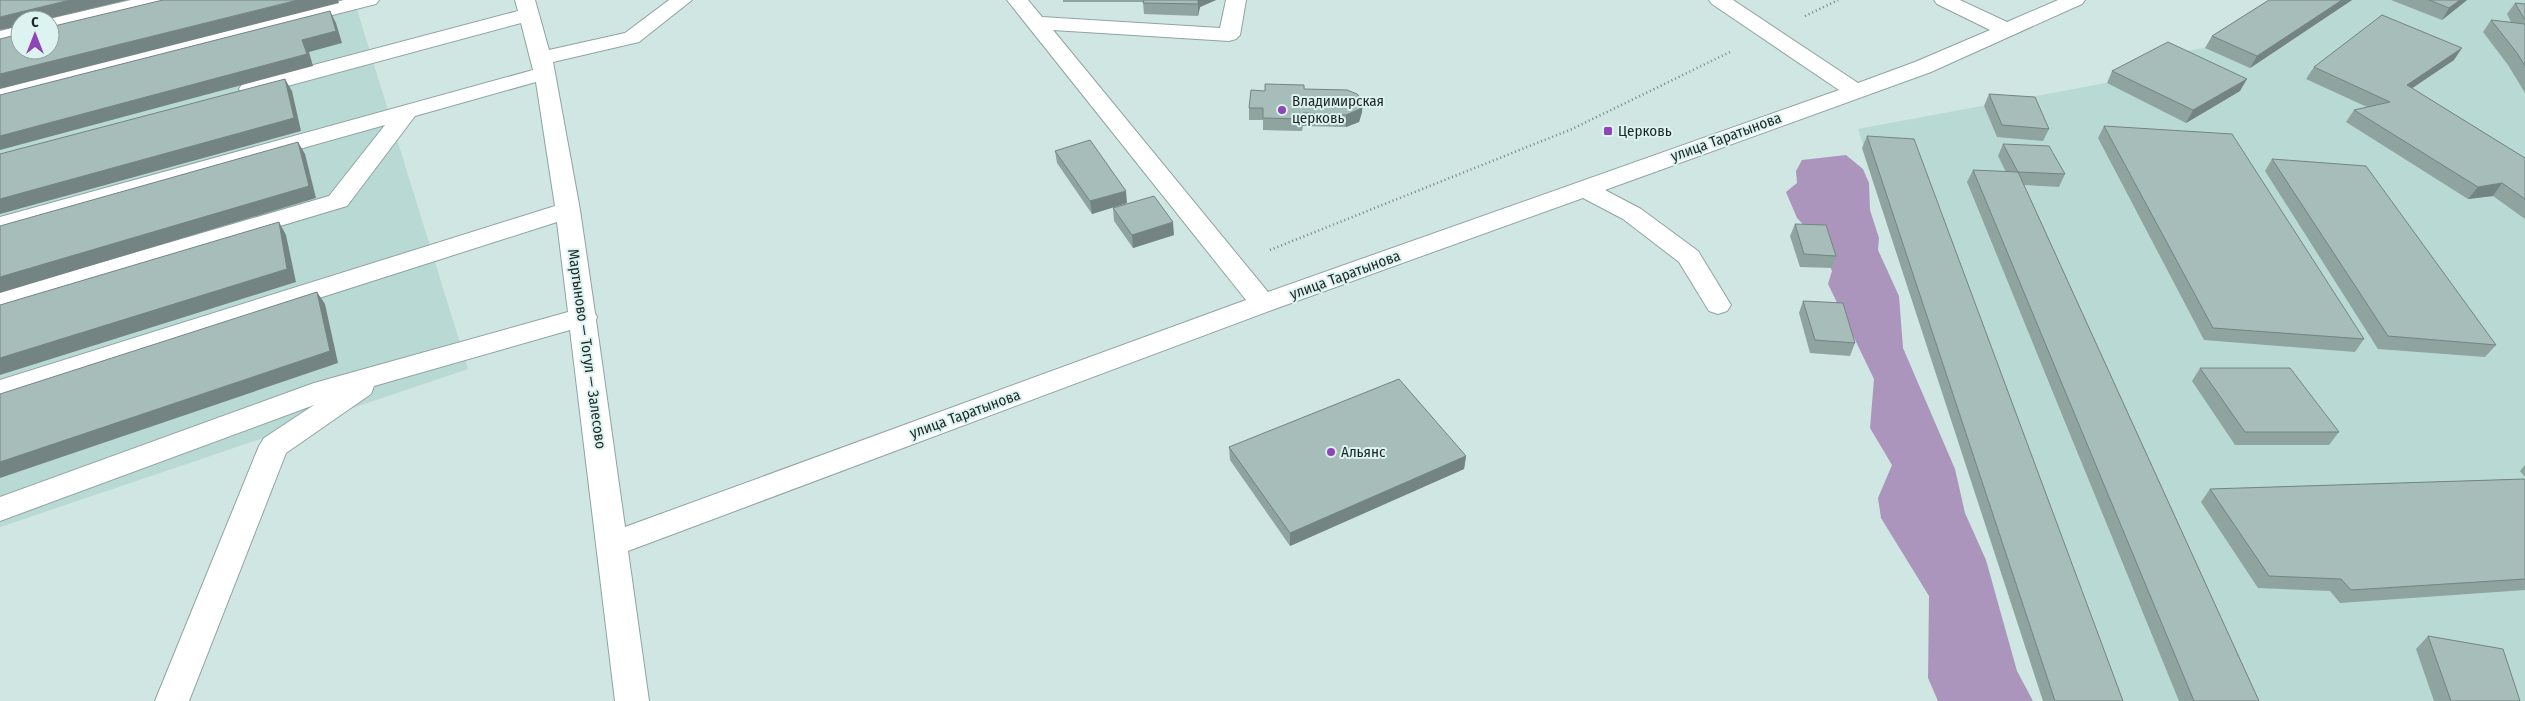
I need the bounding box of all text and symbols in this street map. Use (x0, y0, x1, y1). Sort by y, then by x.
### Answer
north arrow (10, 10, 60, 60)
text: С (31, 14, 39, 31)
place label: Владимирская церковь (1292, 92, 1384, 127)
marker: Владимирская церковь (1276, 104, 1288, 116)
street label: улица Таратынова (1668, 109, 1784, 165)
place label: Церковь (1618, 122, 1672, 140)
marker: Церковь (1602, 125, 1614, 137)
street label: улица Таратынова (1287, 247, 1403, 303)
street label: Мартыново — Тогул — Залесово (564, 248, 610, 450)
street label: улица Таратынова (907, 386, 1023, 442)
place label: Альянс (1341, 443, 1386, 461)
marker: Альянс (1325, 446, 1337, 458)

